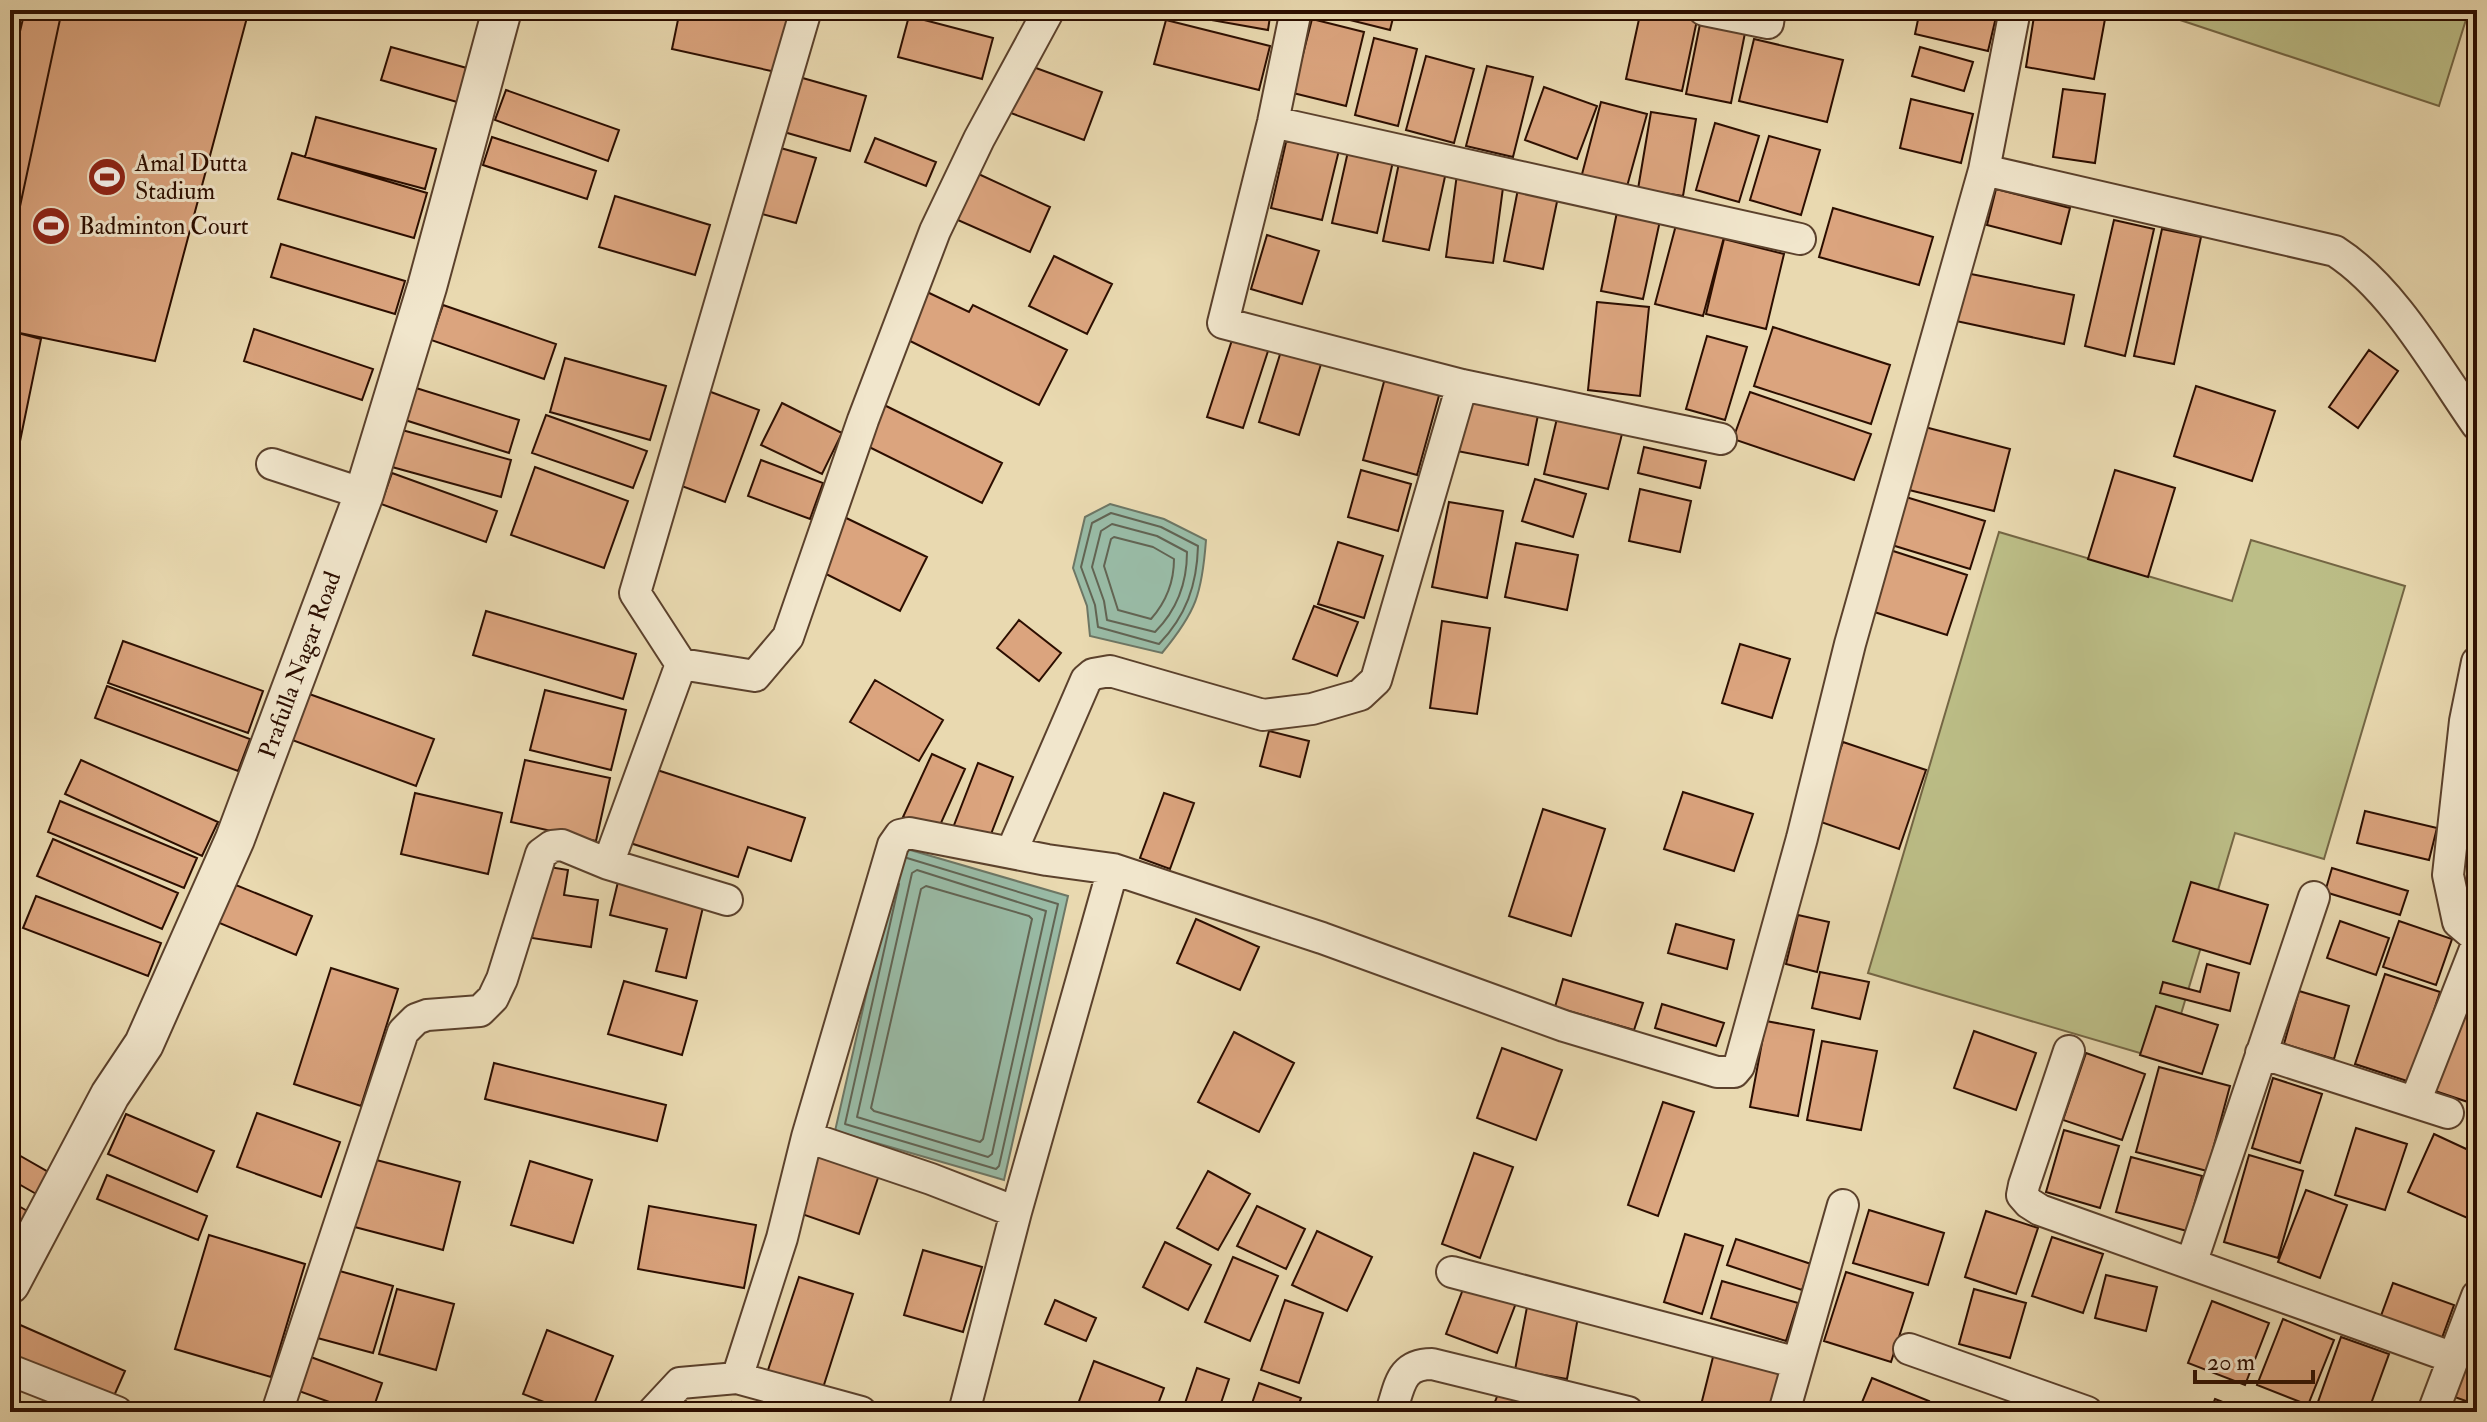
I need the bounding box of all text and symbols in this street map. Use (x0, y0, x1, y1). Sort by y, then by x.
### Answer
place label: Amal Dutta Stadium (134, 148, 248, 207)
sports icon: Amal Dutta Stadium (86, 156, 128, 198)
sports icon: Badminton Court (30, 205, 72, 247)
place label: Badminton Court (79, 211, 249, 242)
street label: Prafulla Nagar Road (252, 567, 348, 763)
scale bar (2195, 1334, 2313, 1384)
text: 20 m (2207, 1347, 2256, 1378)

